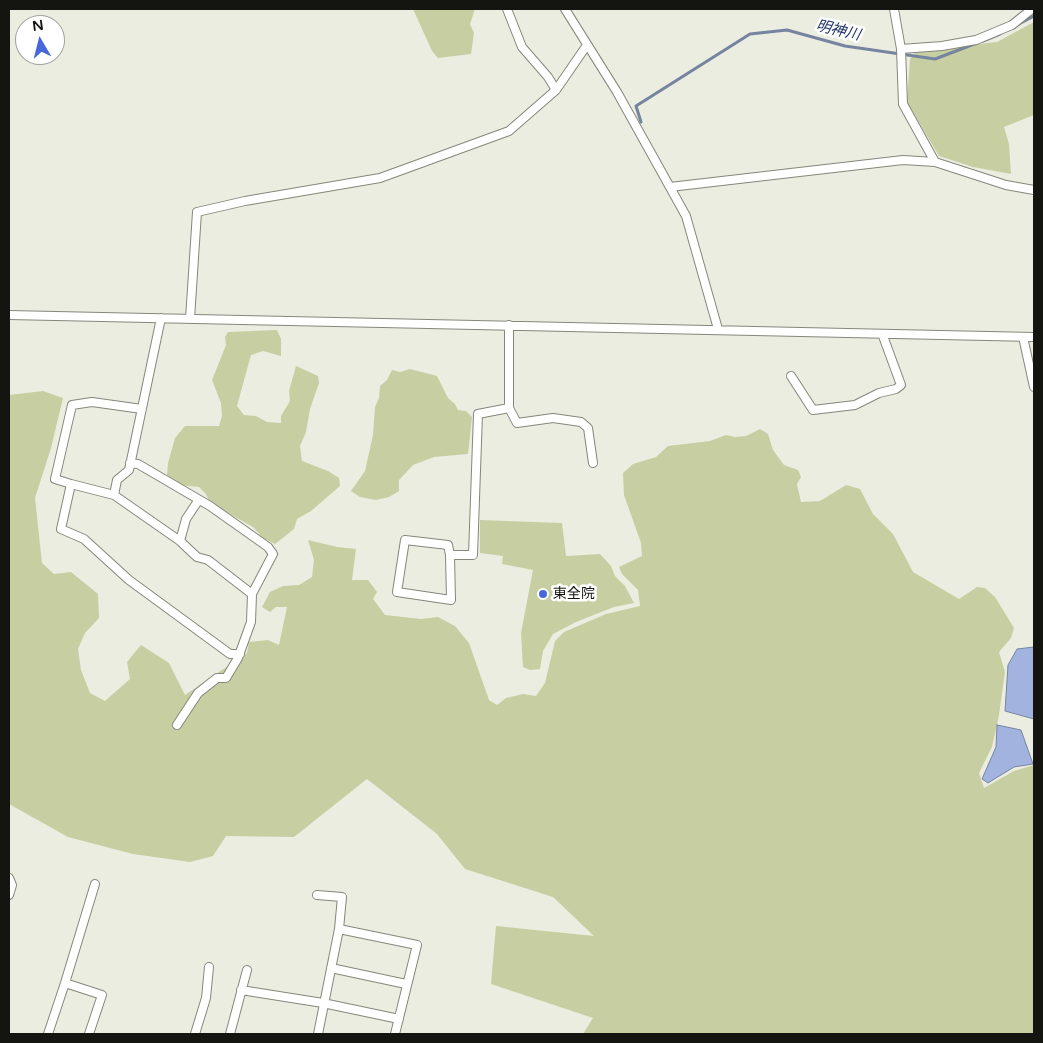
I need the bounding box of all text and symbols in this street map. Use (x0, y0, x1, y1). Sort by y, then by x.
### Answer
north arrow (15, 15, 65, 65)
text: N (31, 16, 45, 35)
water label: 明神川 (814, 17, 862, 45)
place label: 東全院 (553, 586, 595, 602)
marker: 東全院 (537, 588, 549, 600)

